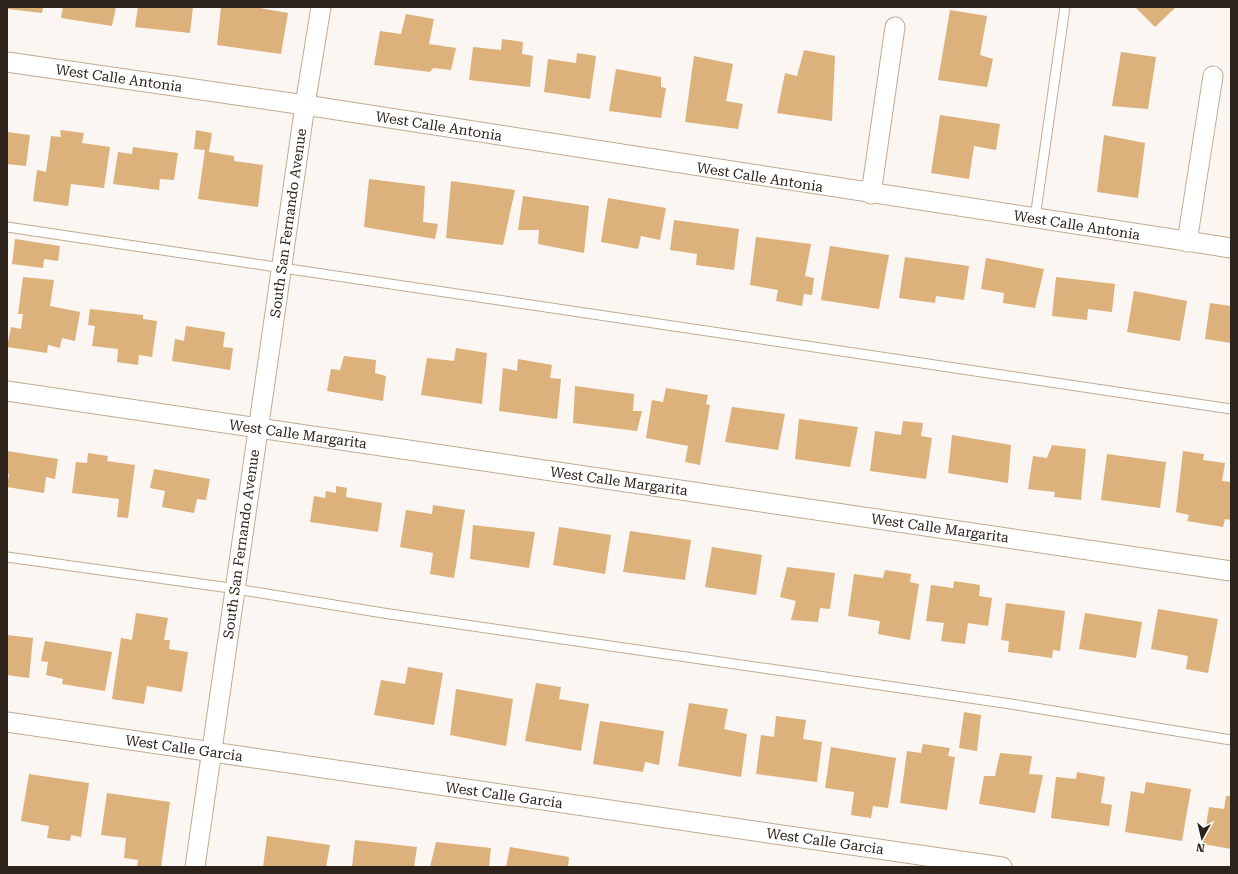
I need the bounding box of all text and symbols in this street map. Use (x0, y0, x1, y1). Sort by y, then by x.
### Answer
street label: West Calle Antonia (55, 61, 184, 95)
street label: West Calle Antonia (375, 108, 504, 144)
street label: South San Fernando Avenue (267, 127, 309, 319)
street label: West Calle Antonia (696, 159, 825, 195)
street label: West Calle Antonia (1013, 207, 1142, 243)
street label: West Calle Margarita (228, 416, 368, 452)
street label: South San Fernando Avenue (220, 448, 262, 640)
street label: West Calle Margarita (549, 463, 689, 499)
street label: West Calle Margarita (870, 510, 1010, 546)
street label: West Calle Garcia (124, 732, 244, 764)
street label: West Calle Garcia (444, 779, 564, 811)
north arrow (1182, 818, 1222, 858)
street label: West Calle Garcia (765, 825, 885, 857)
text: N (1195, 840, 1206, 854)

